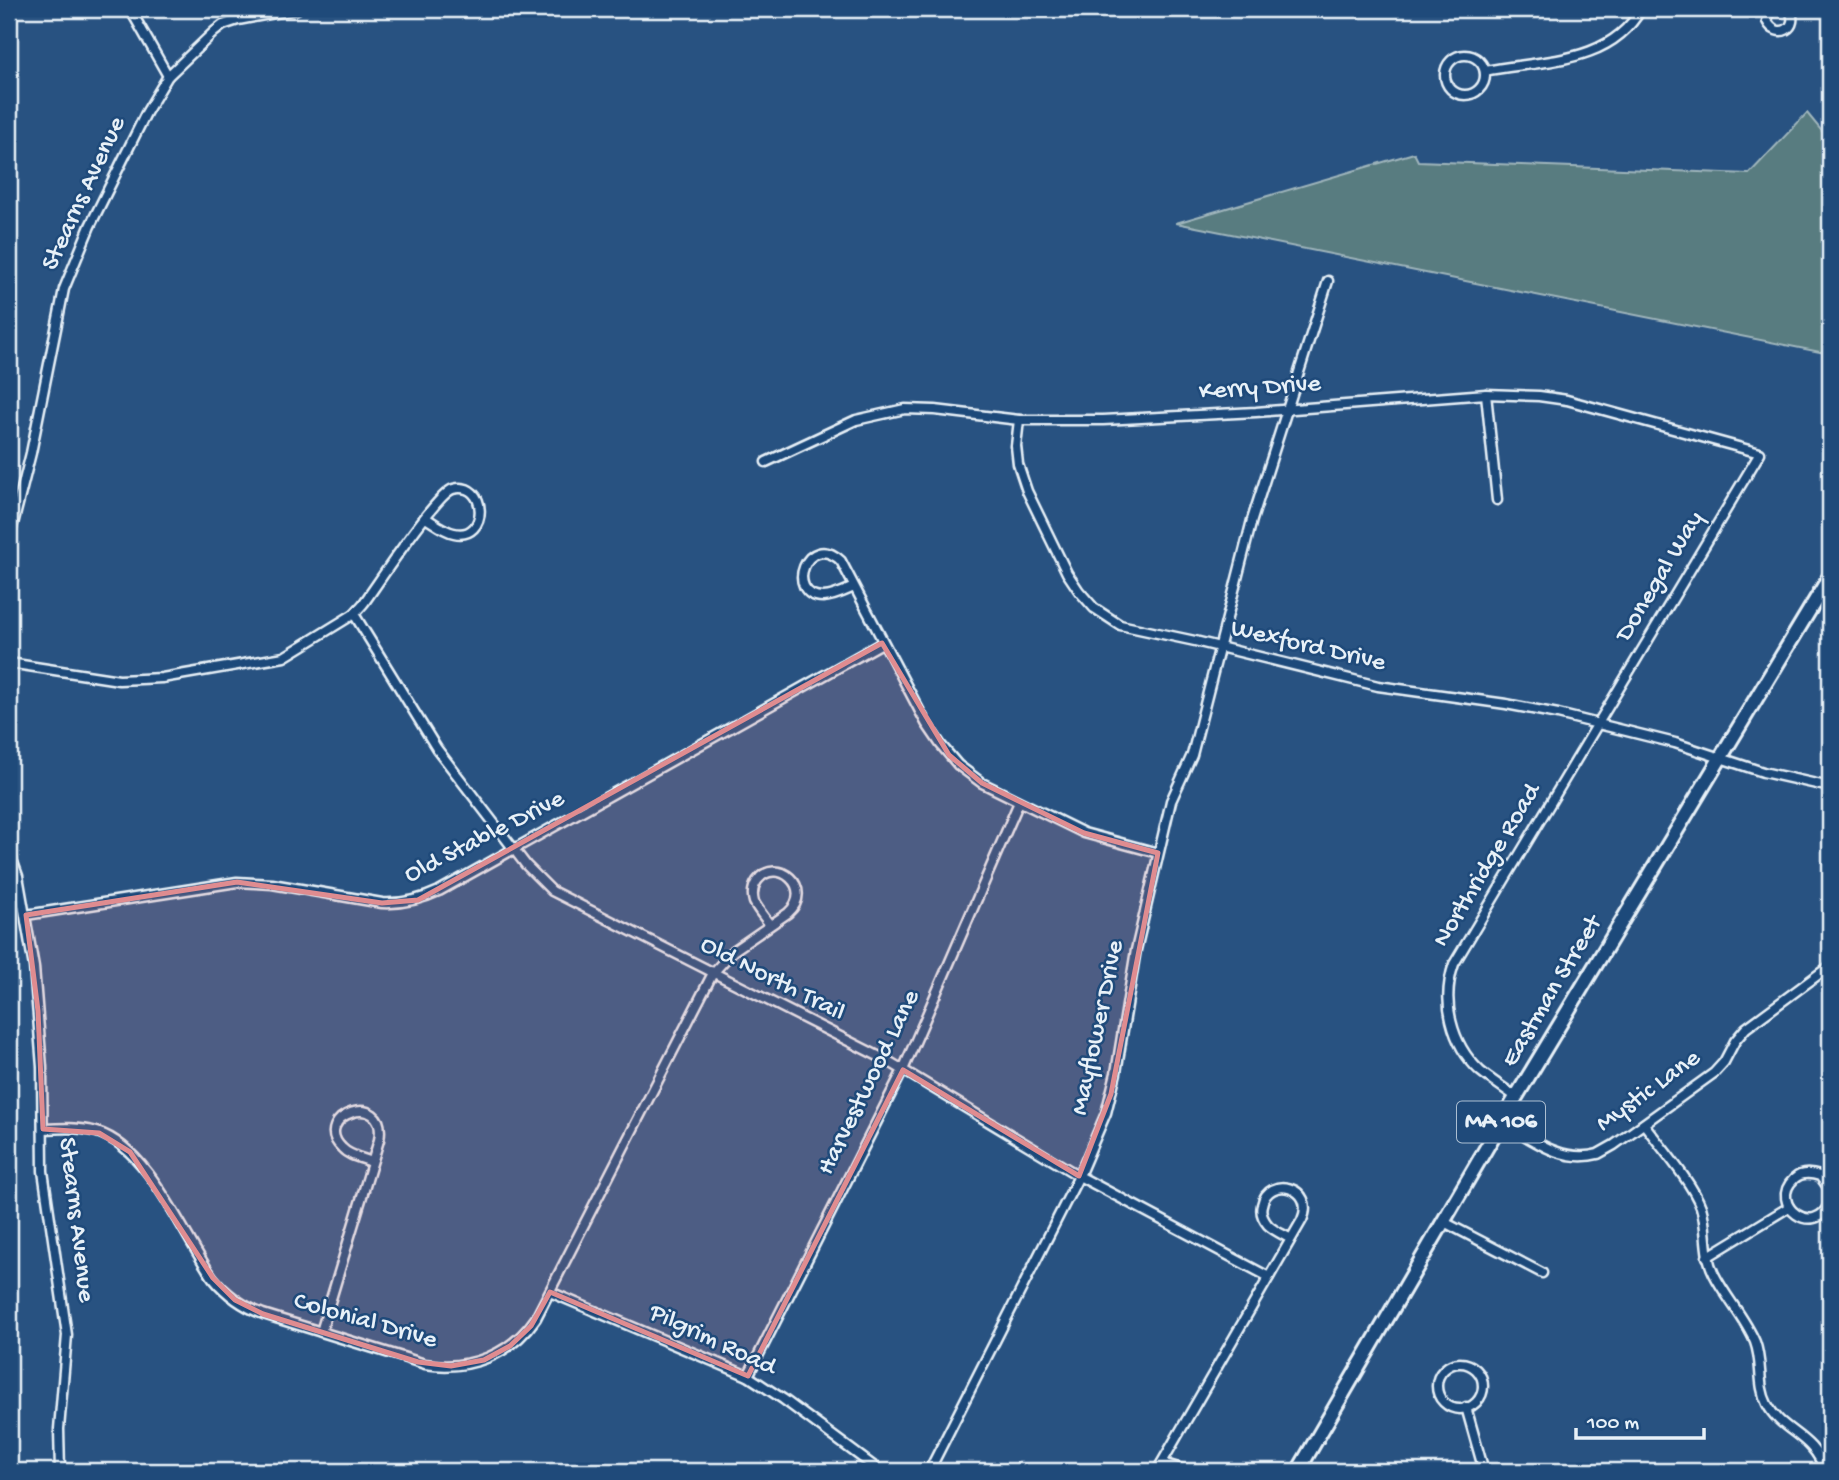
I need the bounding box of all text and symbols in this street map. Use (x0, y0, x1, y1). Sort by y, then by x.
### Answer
street label: Stearns Avenue (36, 112, 134, 276)
street label: Kerry Drive (1198, 369, 1322, 409)
street label: Donegal Way (1609, 506, 1712, 650)
street label: Wexford Drive (1228, 614, 1389, 680)
street label: Northridge Road (1427, 777, 1550, 953)
street label: Old Stable Drive (400, 784, 571, 892)
street label: Eastman Street (1496, 908, 1612, 1074)
street label: Old North Trail (694, 930, 850, 1030)
street label: Mayflower Drive (1065, 937, 1133, 1118)
street label: Harvestwood Lane (812, 985, 928, 1180)
street label: Mystic Lane (1591, 1043, 1708, 1140)
road number: MA 106 (1457, 1102, 1545, 1142)
street label: Stearns Avenue (49, 1136, 101, 1305)
street label: Colonial Drive (290, 1287, 441, 1357)
street label: Pilgrim Road (643, 1298, 782, 1385)
scale bar (1576, 1396, 1704, 1440)
text: 100 m (1586, 1412, 1639, 1437)

